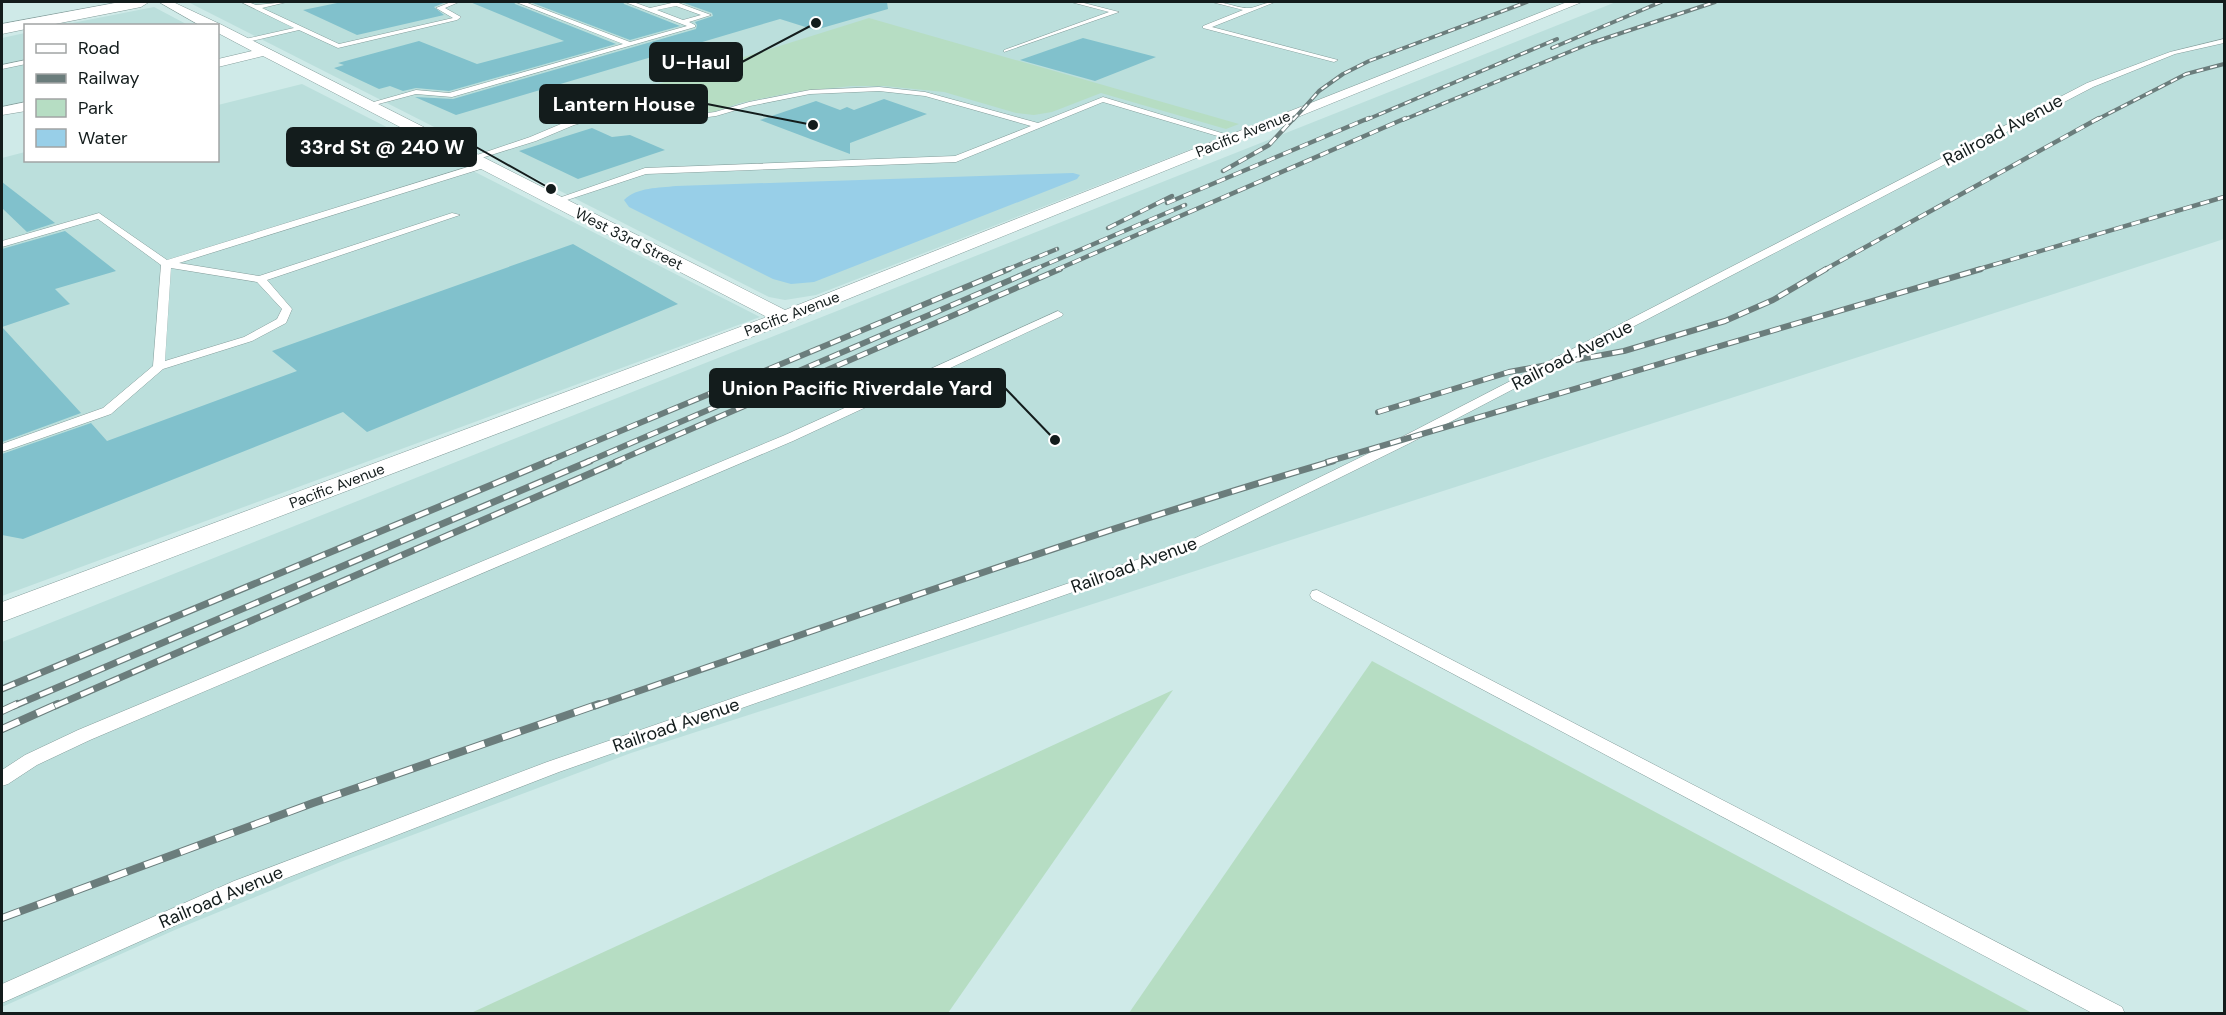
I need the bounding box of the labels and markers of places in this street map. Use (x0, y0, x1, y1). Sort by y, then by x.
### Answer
callout: U-Haul (650, 43, 742, 81)
callout: Lantern House (540, 85, 707, 123)
callout: 33rd St @ 240 W (287, 128, 476, 166)
callout: Union Pacific Riverdale Yard (710, 369, 1005, 407)

